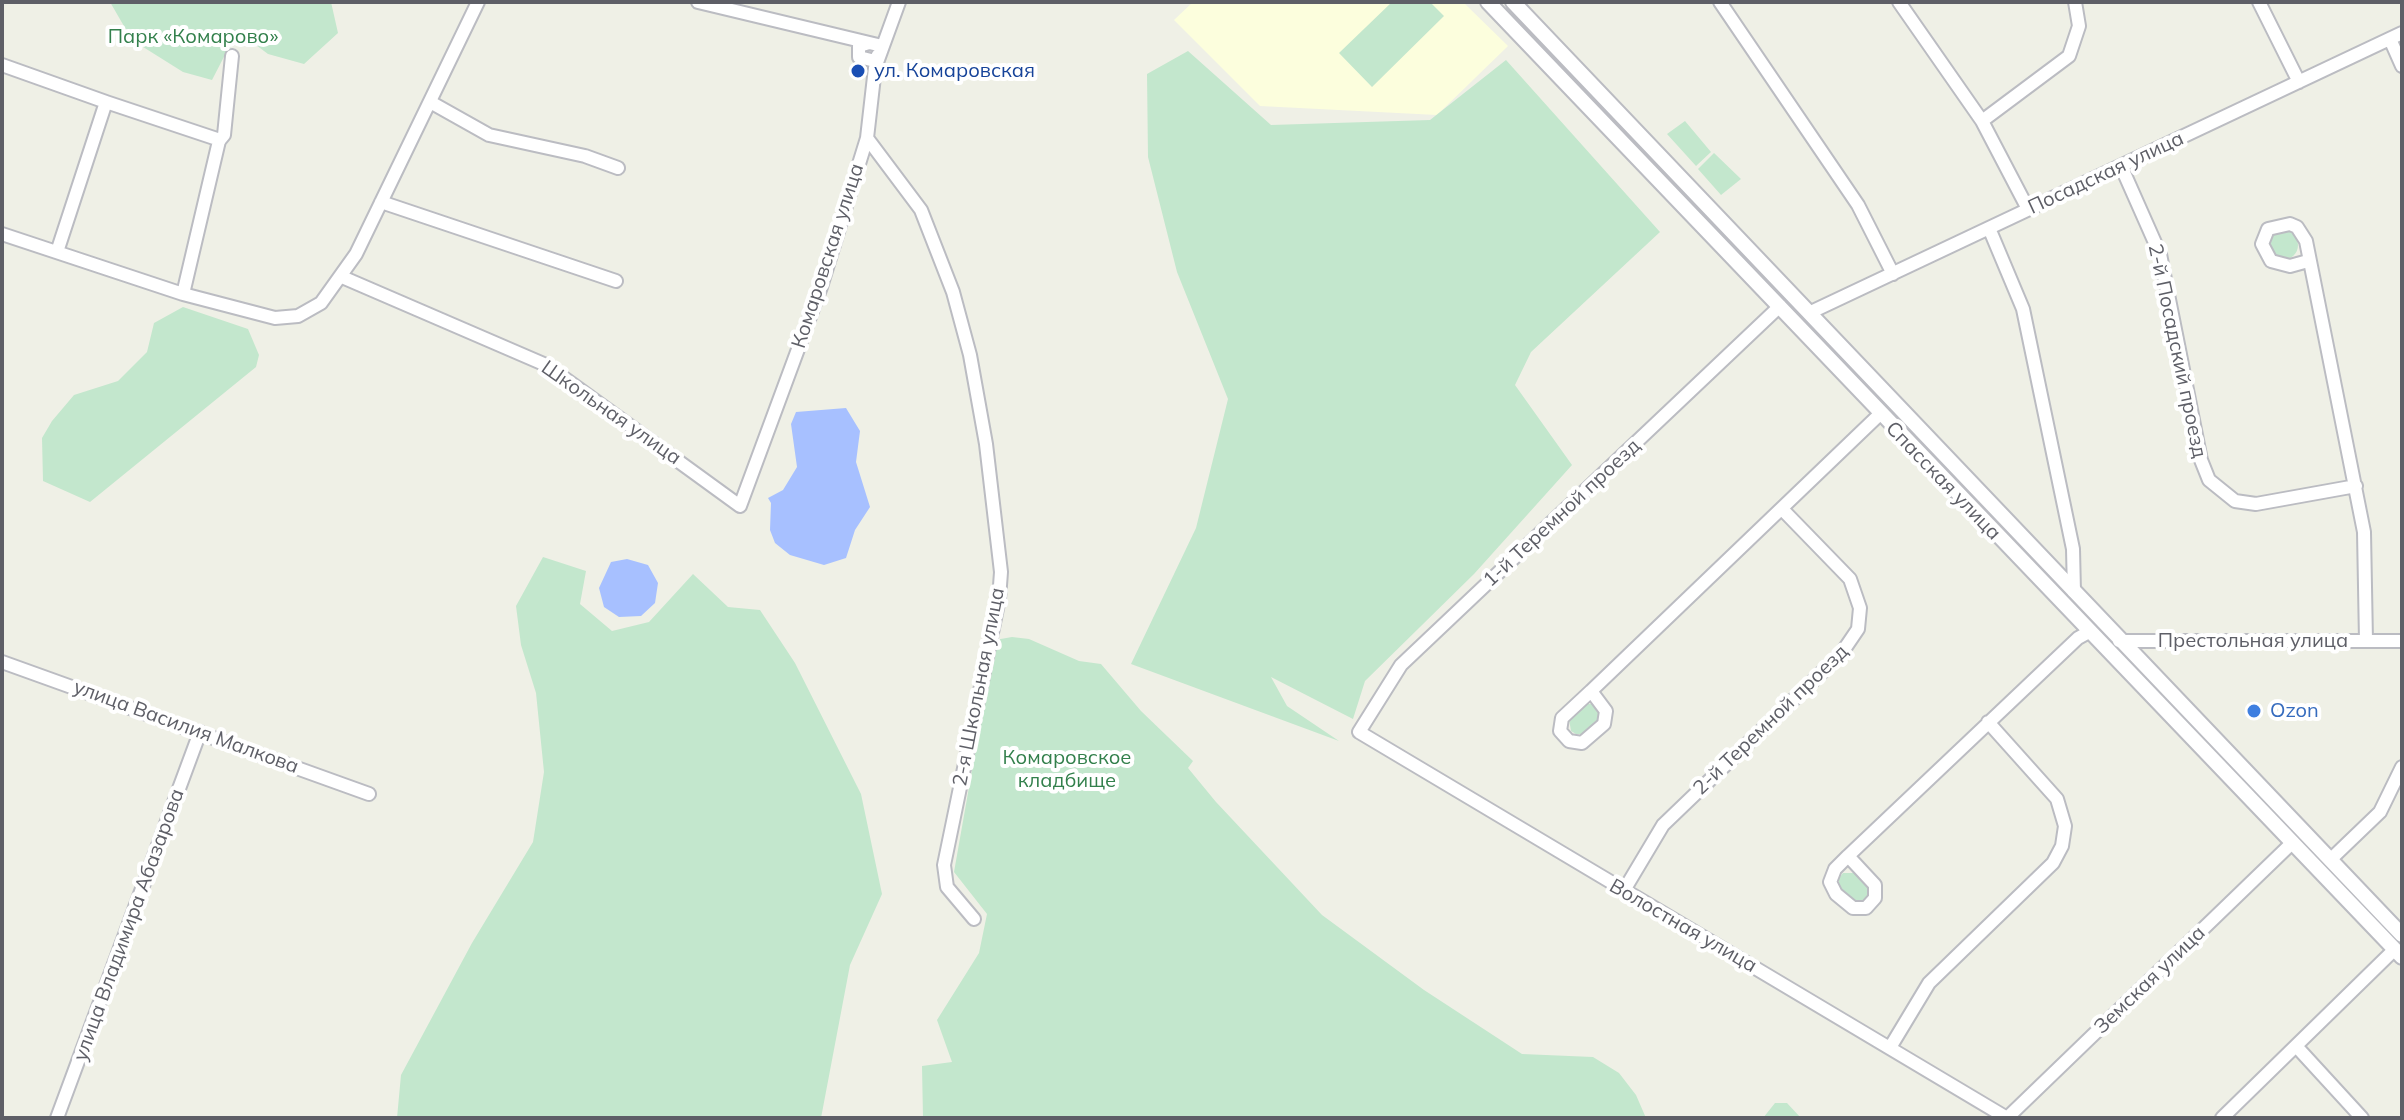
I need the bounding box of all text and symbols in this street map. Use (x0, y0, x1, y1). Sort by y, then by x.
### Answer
park label: Парк «Комарово» (108, 25, 278, 49)
place label: ул. Комаровская (874, 59, 1035, 83)
marker: ул. Комаровская (849, 62, 867, 80)
street label: Посадская улица (2024, 126, 2188, 220)
street label: Комаровская улица (787, 161, 869, 351)
street label: 2-й Посадский проезд (2143, 242, 2211, 460)
street label: Школьная улица (536, 356, 686, 470)
street label: Спасская улица (1880, 417, 2006, 545)
street label: 1-й Теремной проезд (1478, 434, 1646, 592)
street label: 2-я Школьная улица (948, 586, 1010, 788)
street label: Престольная улица (2158, 629, 2348, 653)
street label: 2-й Теремной проезд (1689, 640, 1853, 800)
street label: улица Василия Малкова (70, 675, 302, 779)
place label: Ozon (2270, 699, 2319, 723)
marker: Ozon (2245, 702, 2263, 720)
park label: Комаровское кладбище (1003, 746, 1131, 793)
street label: улица Владимира Абазарова (69, 786, 189, 1064)
street label: Волостная улица (1605, 874, 1761, 978)
street label: Земская улица (2089, 921, 2211, 1039)

